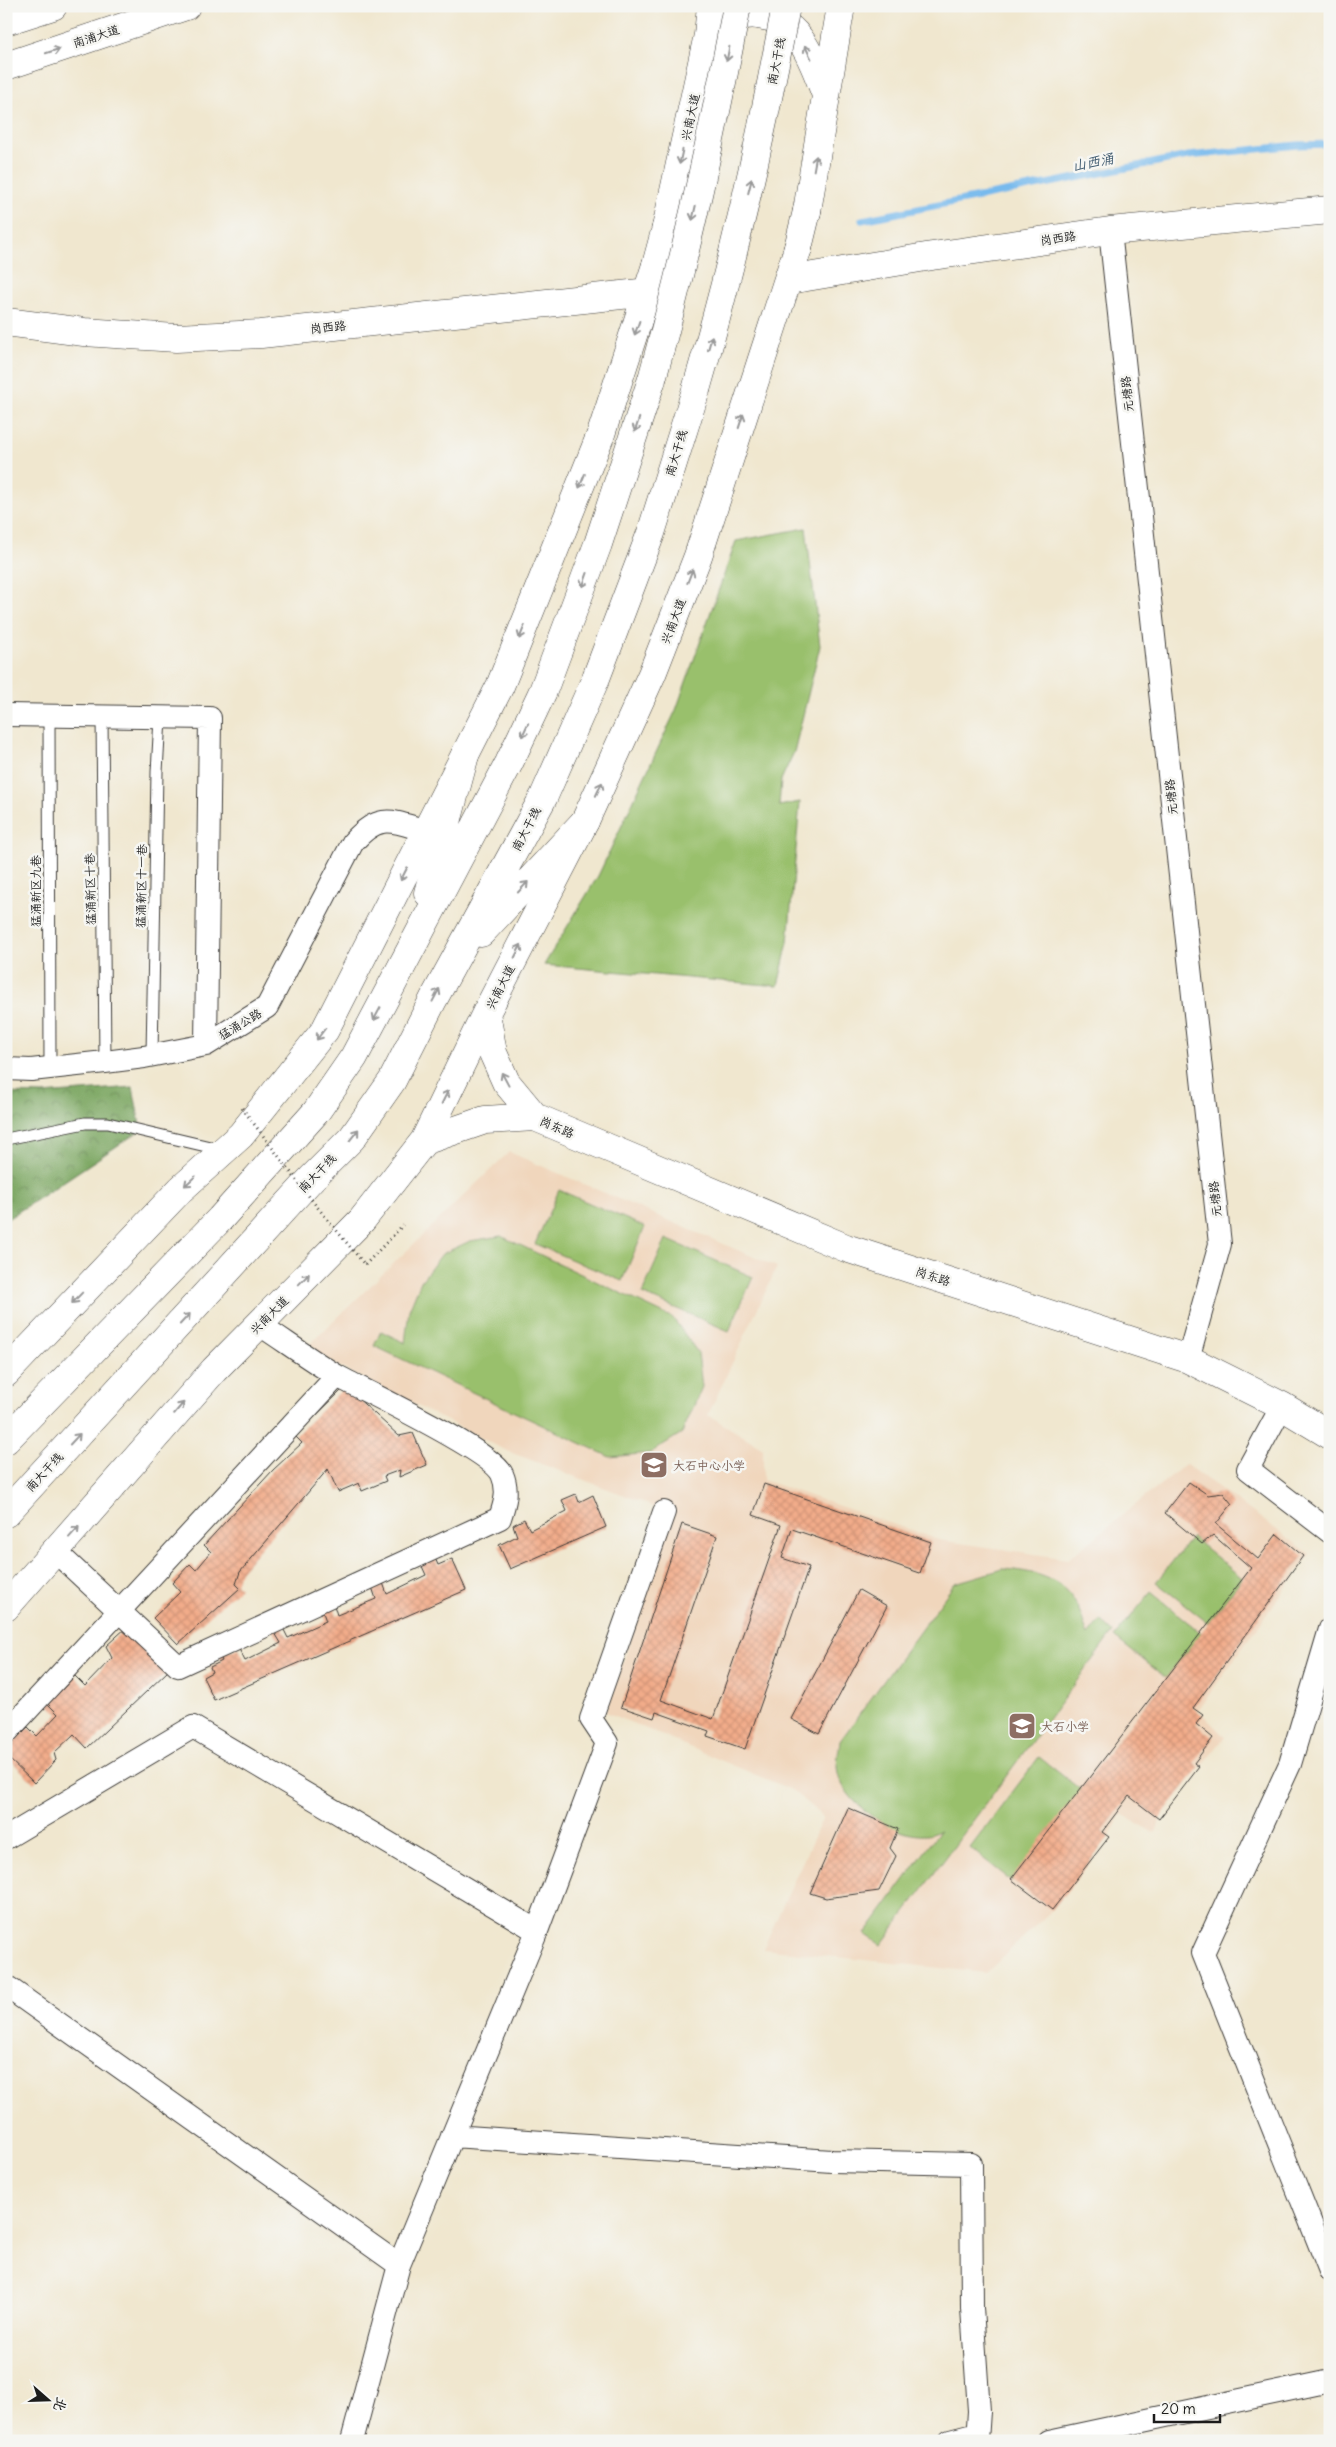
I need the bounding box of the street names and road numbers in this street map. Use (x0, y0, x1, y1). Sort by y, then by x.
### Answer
street label: 南浦大道 (71, 21, 121, 51)
street label: 南大干线 (764, 36, 788, 86)
street label: 兴南大道 (678, 92, 702, 142)
street label: 岗西路 (1039, 228, 1077, 248)
street label: 岗西路 (309, 318, 347, 336)
street label: 元塘路 (1118, 375, 1136, 413)
street label: 南大干线 (662, 428, 690, 478)
street label: 兴南大道 (657, 596, 689, 646)
street label: 元塘路 (1162, 778, 1180, 816)
street label: 南大干线 (508, 804, 544, 854)
street label: 猛涌新区十一巷 (133, 844, 149, 928)
street label: 猛涌新区十巷 (82, 853, 98, 925)
street label: 猛涌新区九巷 (28, 855, 43, 927)
street label: 兴南大道 (482, 962, 518, 1012)
street label: 猛涌公路 (216, 1005, 264, 1043)
street label: 岗东路 (537, 1113, 577, 1141)
street label: 南大干线 (295, 1151, 339, 1195)
street label: 元塘路 (1206, 1180, 1224, 1218)
street label: 岗东路 (914, 1263, 952, 1289)
street label: 兴南大道 (247, 1293, 291, 1337)
street label: 南大干线 (22, 1449, 66, 1495)

